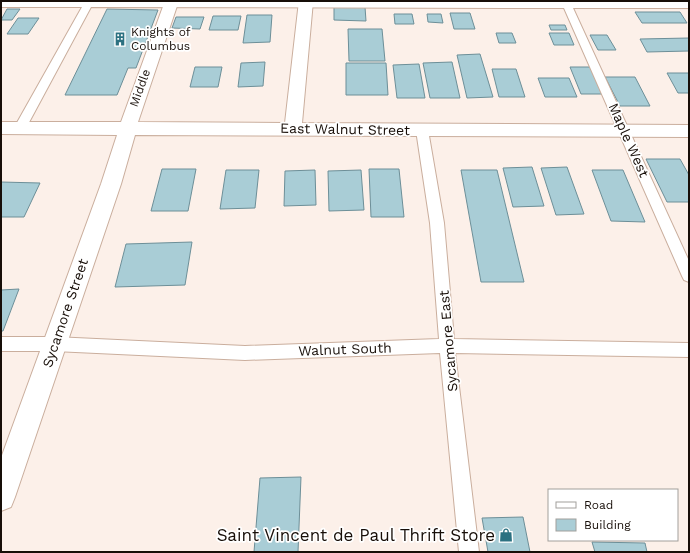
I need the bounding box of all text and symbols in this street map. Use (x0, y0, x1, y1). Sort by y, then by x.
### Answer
place label: Knights of Columbus (131, 25, 191, 53)
building icon: Knights of Columbus (112, 31, 128, 47)
street label: Middle (127, 67, 153, 109)
street label: Maple West (605, 100, 653, 180)
street label: East Walnut Street (280, 120, 410, 138)
street label: Sycamore Street (39, 256, 91, 369)
street label: Sycamore East (436, 289, 460, 392)
street label: Walnut South (298, 339, 392, 359)
legend (548, 489, 678, 541)
text: Road (584, 498, 613, 512)
text: Building (584, 518, 631, 532)
place label: Saint Vincent de Paul Thrift Store (217, 525, 495, 545)
shop icon: Saint Vincent de Paul Thrift Store (498, 527, 514, 543)

